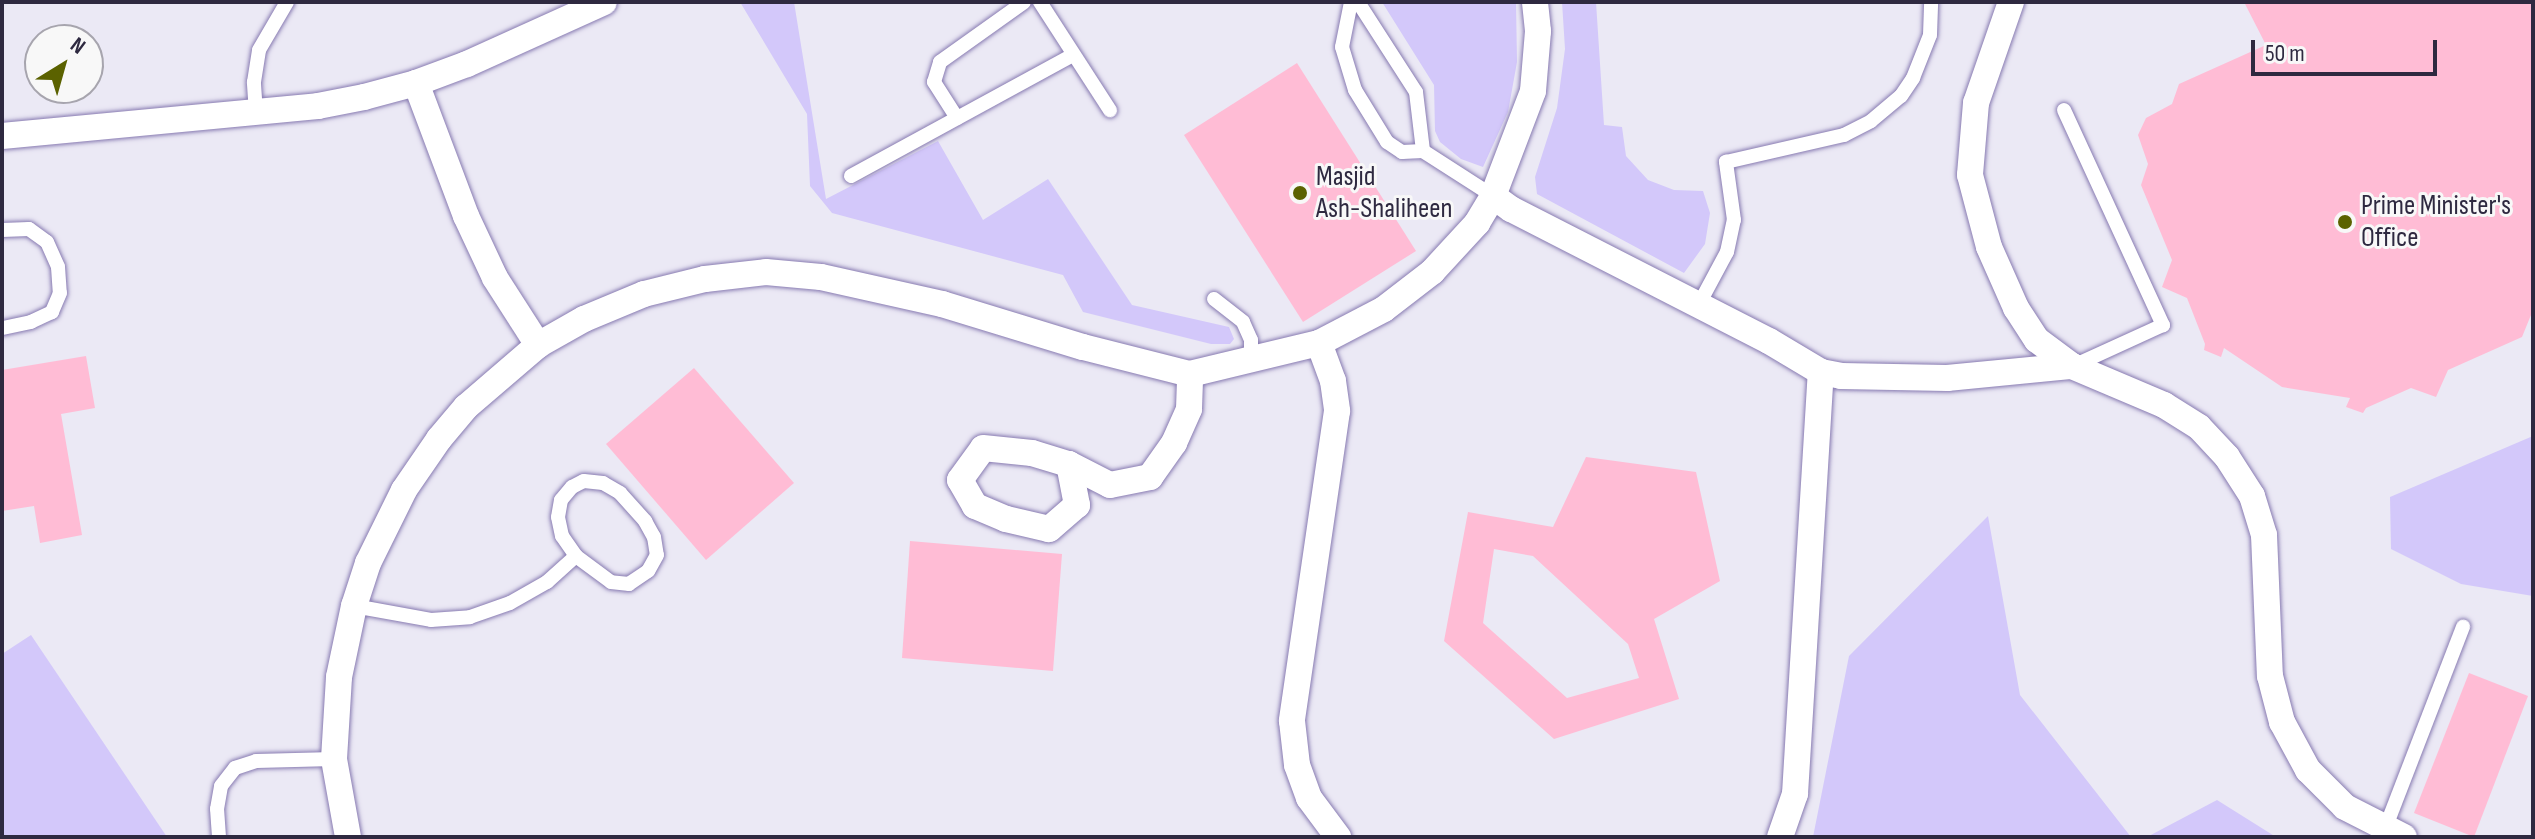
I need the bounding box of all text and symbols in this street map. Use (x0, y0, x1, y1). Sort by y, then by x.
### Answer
north arrow (24, 24, 104, 104)
scale bar (2255, 24, 2441, 74)
text: N (65, 32, 90, 60)
text: 50 m (2265, 39, 2305, 68)
place label: Masjid Ash-Shaliheen (1316, 160, 1452, 226)
marker: Masjid Ash-Shaliheen (1291, 184, 1309, 202)
place label: Prime Minister's Office (2361, 189, 2511, 255)
marker: Prime Minister's Office (2336, 213, 2354, 231)

